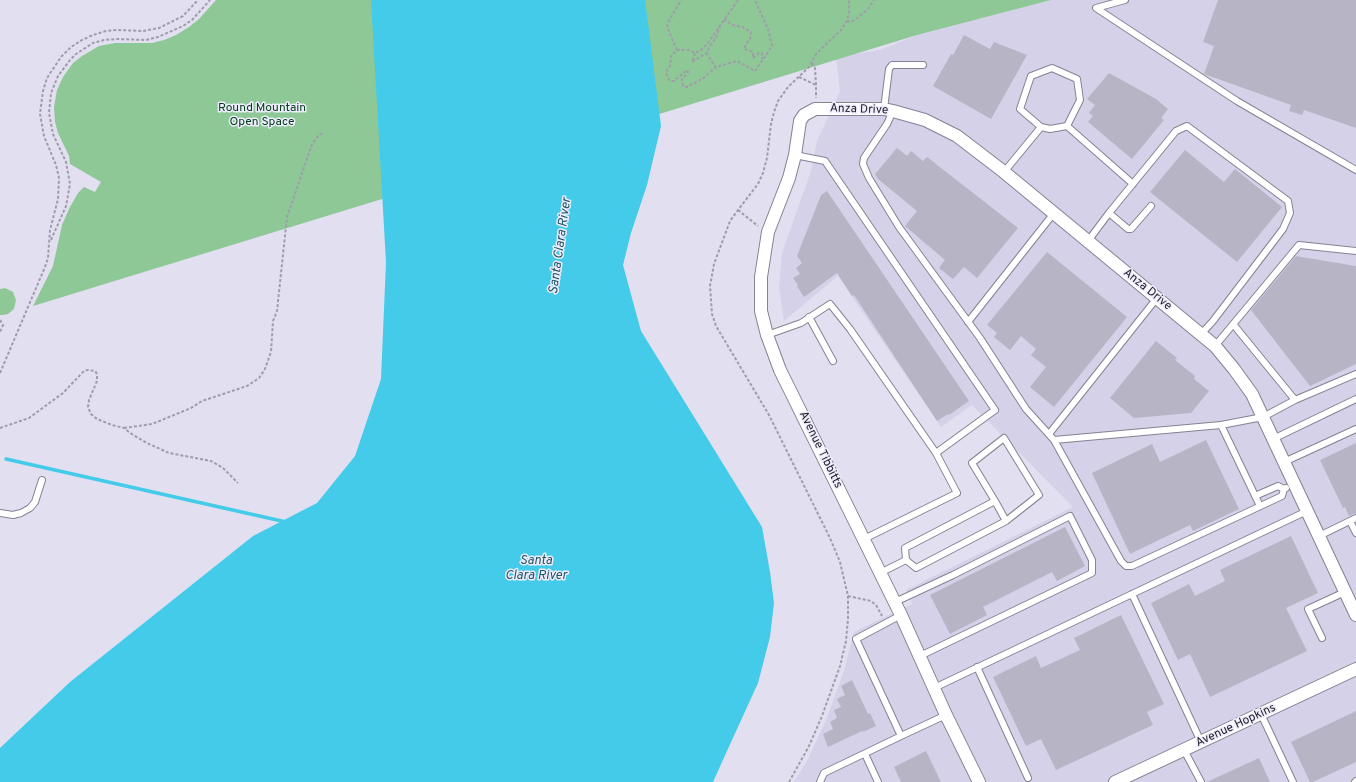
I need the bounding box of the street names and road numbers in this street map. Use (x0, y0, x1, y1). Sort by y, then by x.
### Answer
street label: Anza Drive (830, 102, 888, 118)
street label: Anza Drive (1120, 266, 1174, 314)
street label: Avenue Tibbitts (795, 409, 845, 491)
street label: Avenue Hopkins (1194, 701, 1278, 751)

